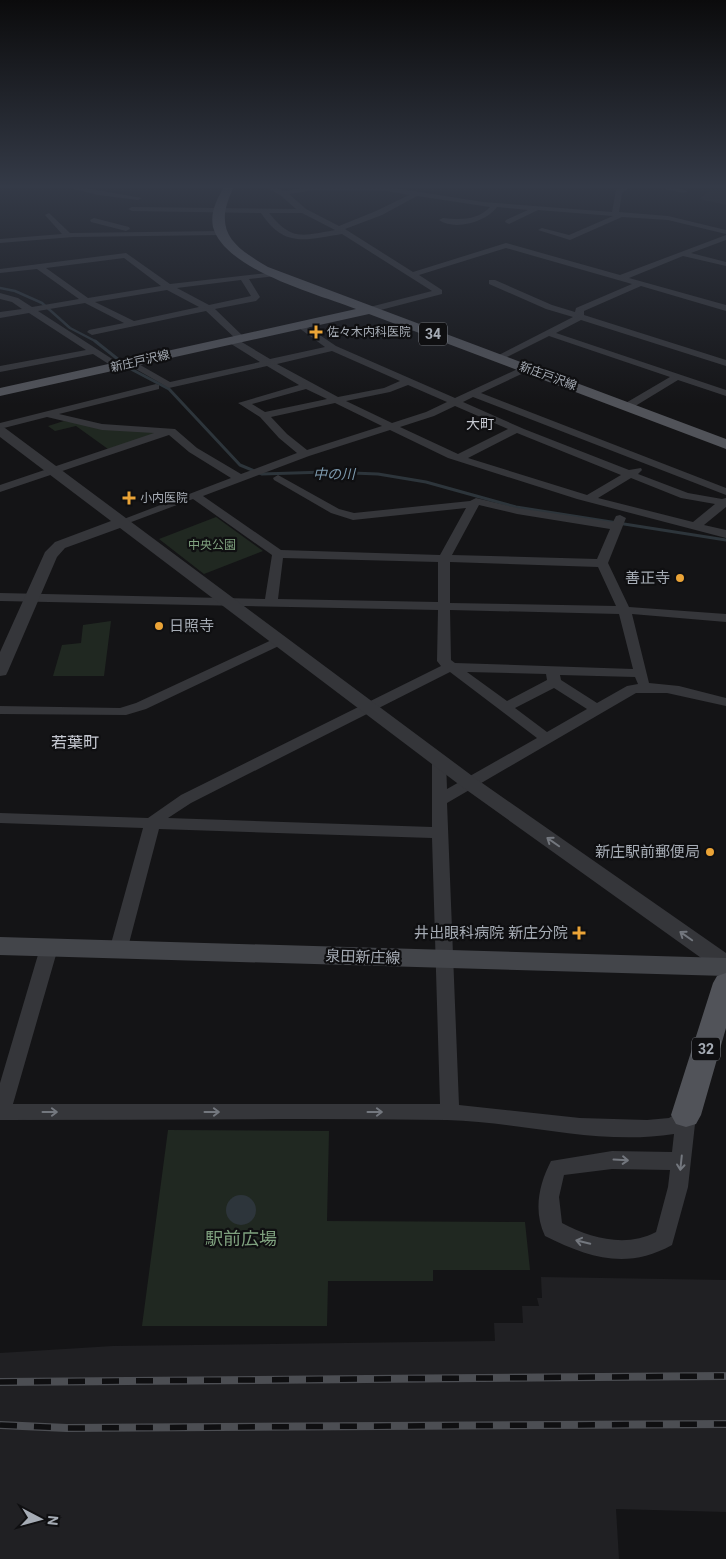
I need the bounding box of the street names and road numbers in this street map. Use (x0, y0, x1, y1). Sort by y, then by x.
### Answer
road number: 34 (419, 322, 447, 346)
street label: 新庄戸沢線 (109, 347, 171, 375)
street label: 新庄戸沢線 (517, 359, 579, 393)
street label: 泉田新庄線 (325, 947, 401, 967)
road number: 32 (692, 1038, 720, 1060)

